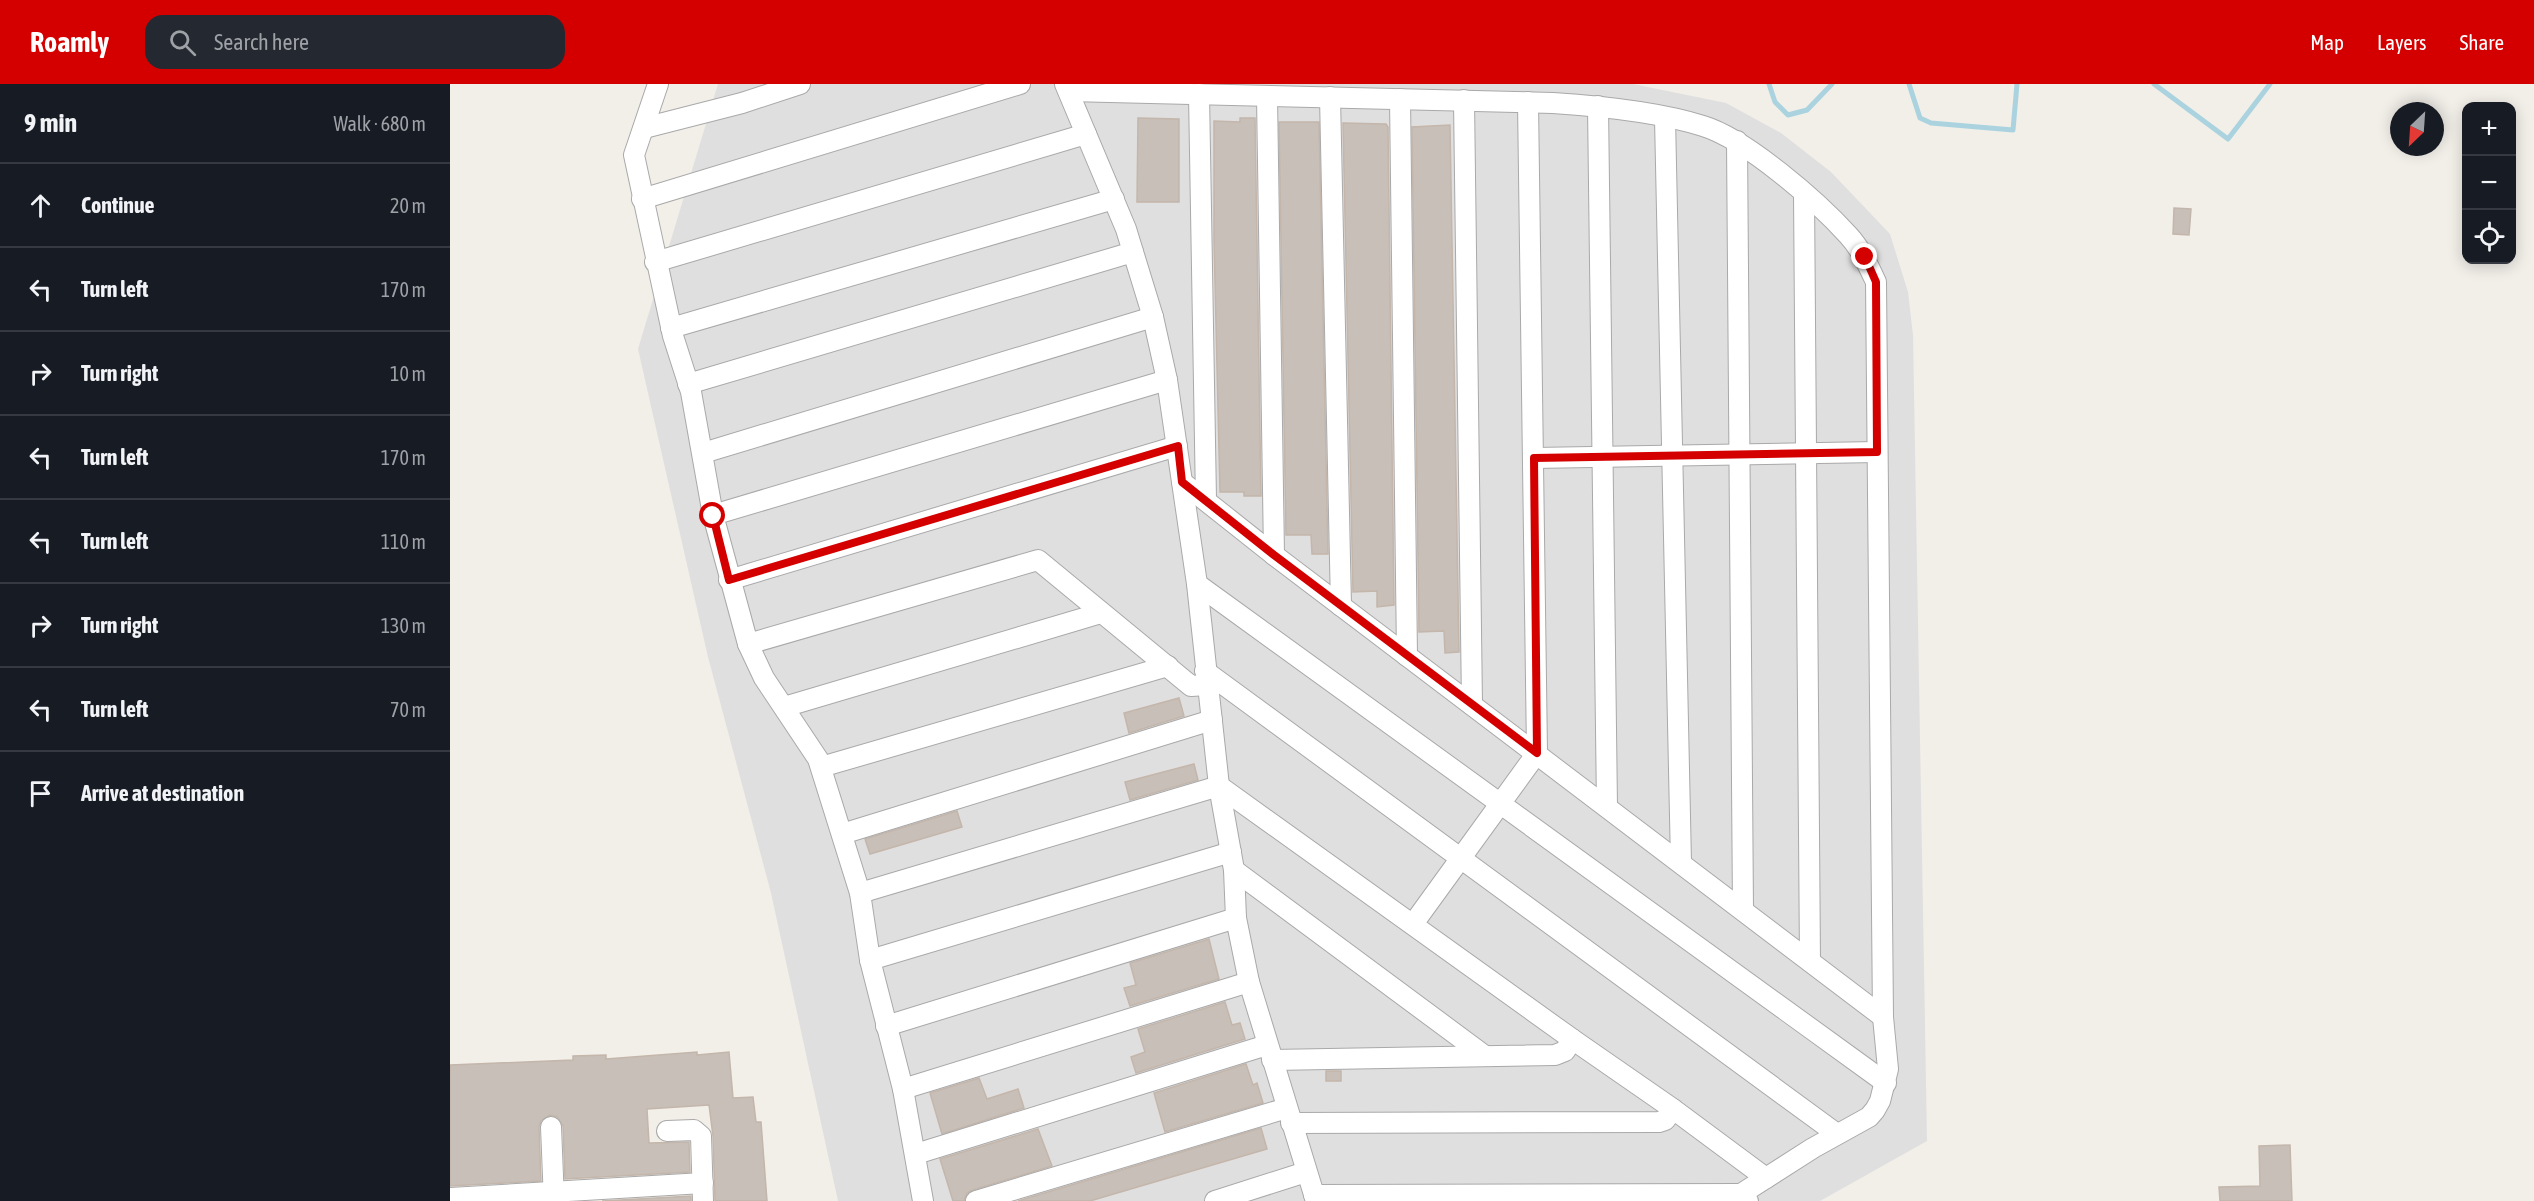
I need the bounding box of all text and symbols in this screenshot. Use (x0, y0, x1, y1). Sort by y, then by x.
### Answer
search box (145, 15, 565, 69)
text: Roamly (30, 26, 109, 58)
icon: search (166, 26, 199, 59)
text: Search here (214, 29, 309, 55)
text: Map (2310, 30, 2344, 54)
text: Layers (2377, 30, 2427, 54)
text: Share (2460, 30, 2504, 54)
north arrow (2390, 102, 2444, 156)
map controls (2462, 102, 2516, 264)
button: + (2462, 102, 2516, 156)
text: 9 min (24, 108, 77, 138)
text: Walk · 680 m (334, 112, 426, 135)
button: − (2462, 156, 2516, 210)
icon: ahead (24, 189, 57, 222)
text: Continue (81, 192, 155, 218)
text: 20 m (390, 194, 426, 217)
button: locate (2462, 210, 2516, 264)
route end (1851, 243, 1877, 269)
icon: left (24, 273, 57, 306)
text: Turn left (81, 276, 148, 302)
text: 170 m (381, 278, 426, 301)
icon: right (24, 357, 57, 390)
text: Turn right (81, 360, 158, 386)
text: 10 m (390, 362, 426, 385)
icon: left (24, 441, 57, 474)
text: Turn left (81, 444, 148, 470)
text: 170 m (381, 446, 426, 469)
route start (699, 502, 725, 528)
icon: left (24, 525, 57, 558)
text: Turn left (81, 528, 148, 554)
text: 110 m (381, 530, 426, 553)
icon: right (24, 609, 57, 642)
text: Turn right (81, 612, 158, 638)
text: 130 m (381, 614, 426, 637)
icon: left (24, 693, 57, 726)
text: Turn left (81, 696, 148, 722)
text: 70 m (390, 698, 426, 721)
icon: arrive (24, 777, 57, 810)
text: Arrive at destination (81, 780, 244, 806)

